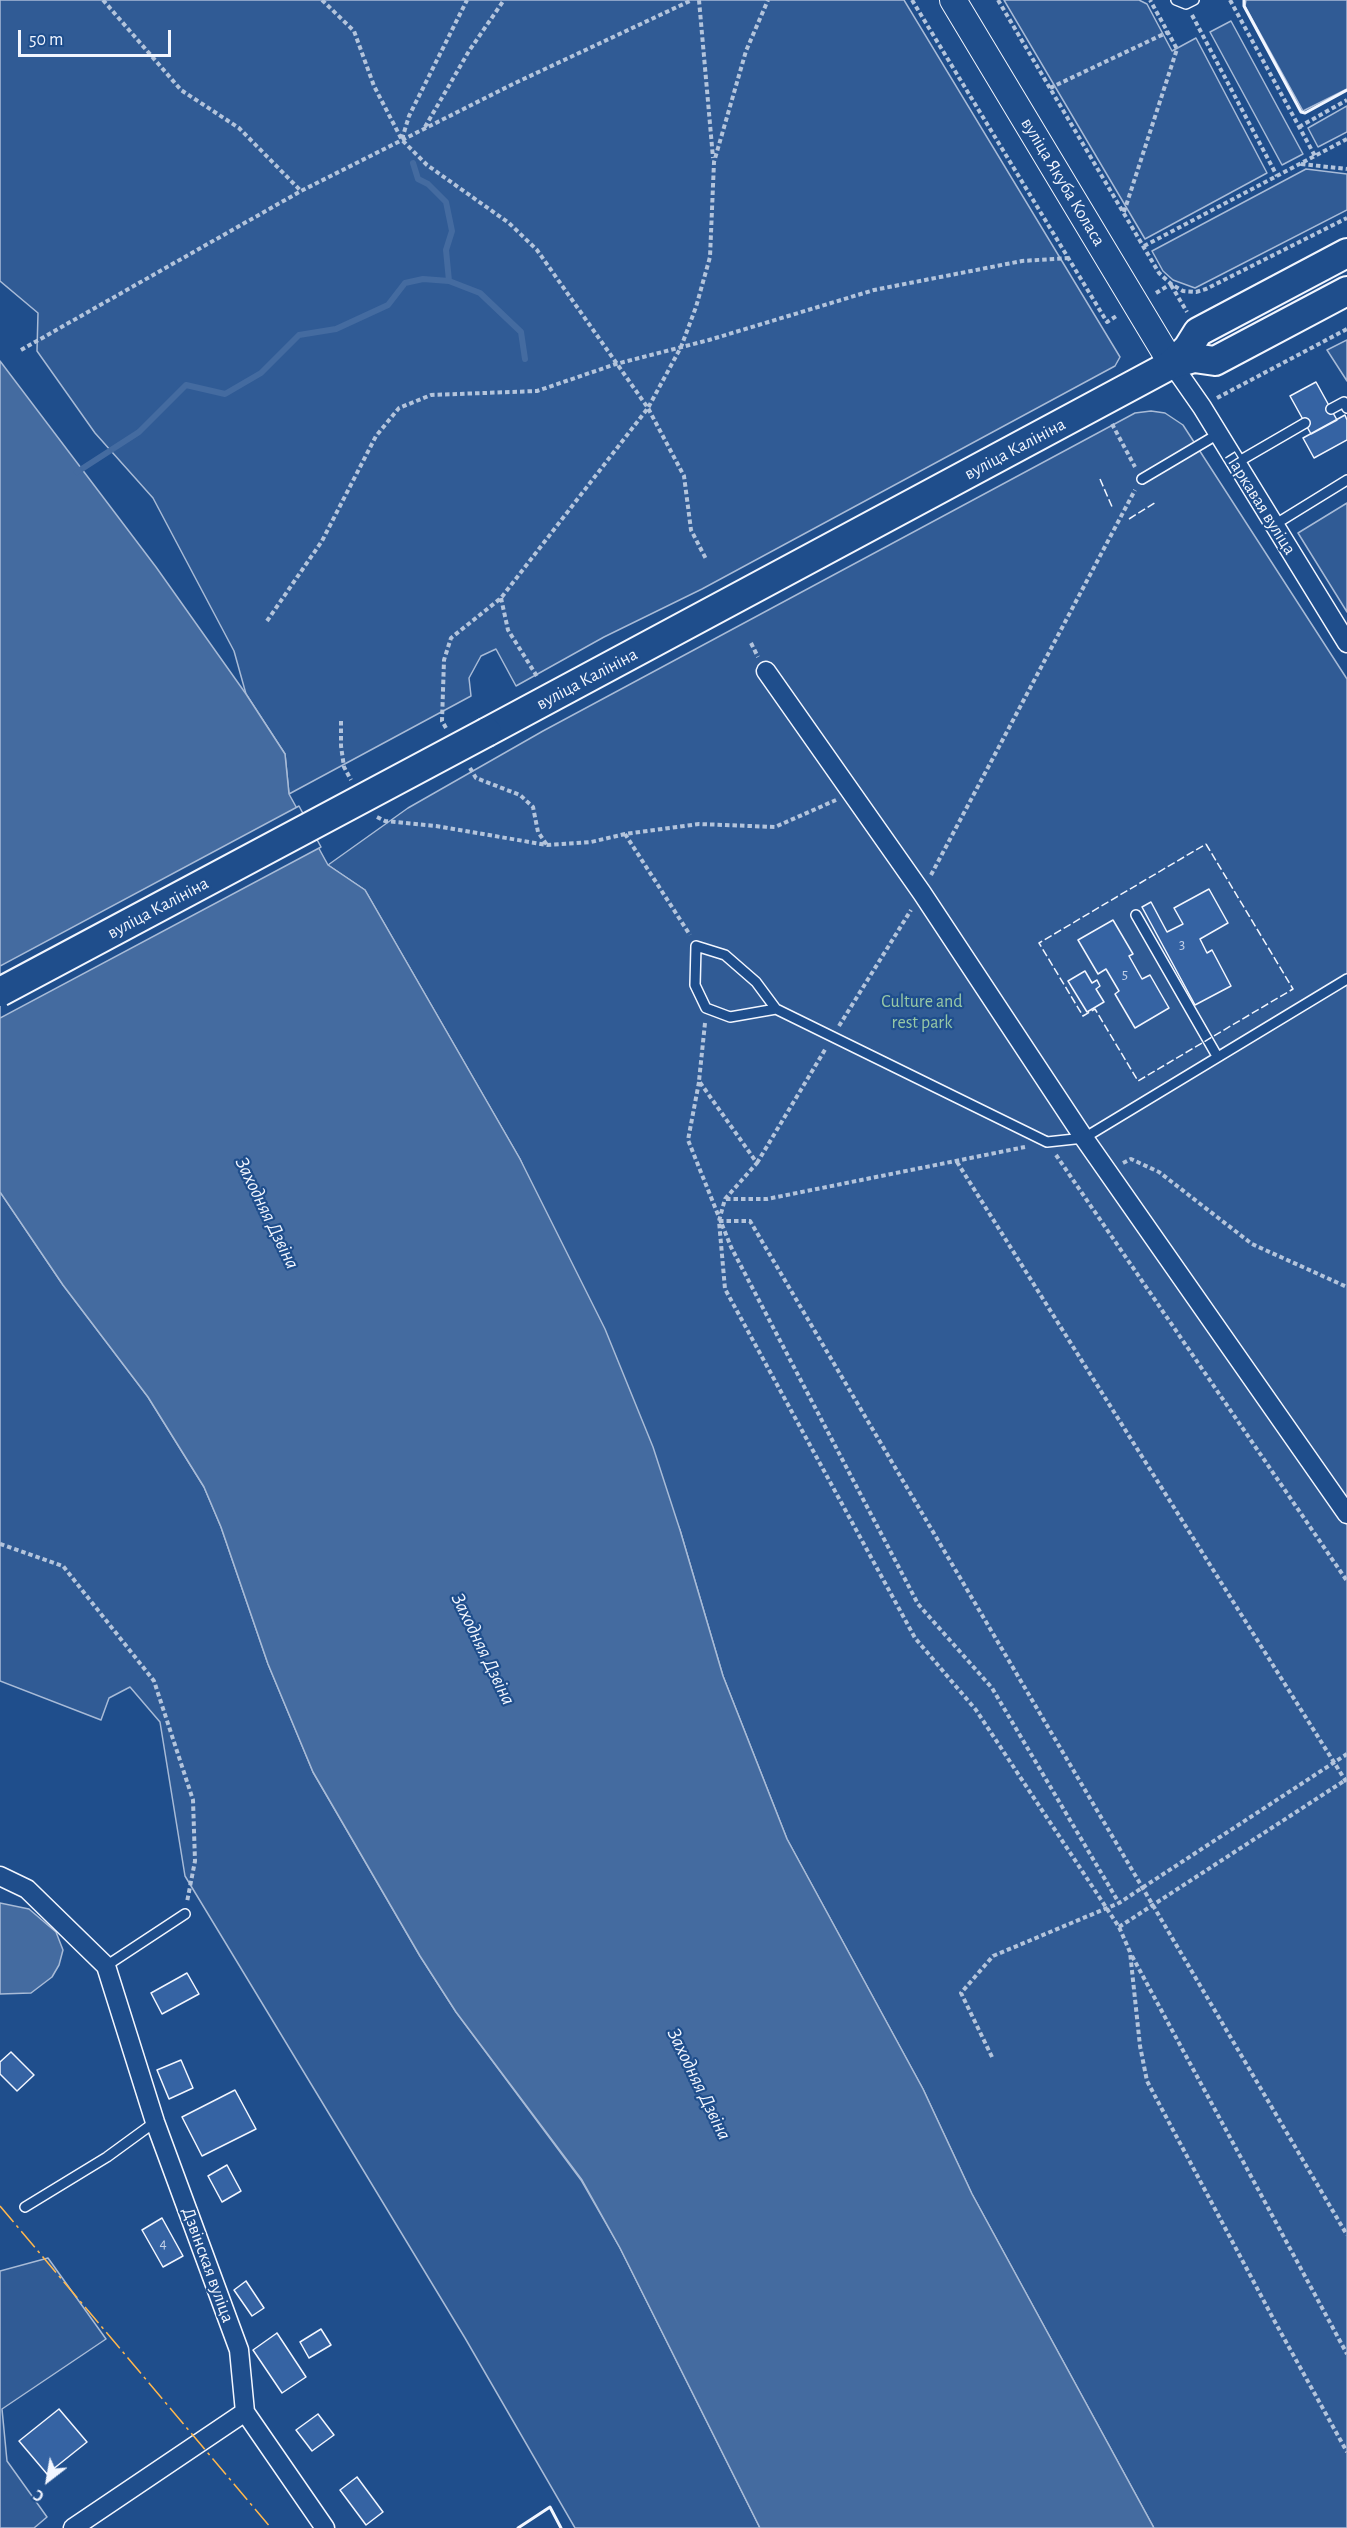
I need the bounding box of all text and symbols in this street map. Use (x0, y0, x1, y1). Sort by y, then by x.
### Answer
scale bar (21, 18, 174, 56)
text: 50 m (29, 31, 63, 49)
street label: вуліца Якуба Коласа (1016, 114, 1110, 250)
street label: вуліца Калініна (961, 413, 1069, 485)
street label: Паркавая вуліца (1219, 447, 1301, 559)
street label: вуліца Калініна (533, 643, 641, 715)
street label: вуліца Калініна (104, 872, 212, 944)
house number: 3 (1179, 935, 1185, 953)
house number: 5 (1122, 965, 1128, 983)
park label: Culture and rest park (881, 991, 963, 1034)
water label: Заходняя Дзвіна (230, 1153, 304, 1273)
water label: Заходняя Дзвіна (446, 1589, 520, 1709)
water label: Заходняя Дзвіна (662, 2024, 736, 2144)
street label: Дзвінская вуліца (177, 2204, 239, 2326)
house number: 4 (159, 2234, 167, 2252)
north arrow (18, 2450, 78, 2510)
text: С (31, 2486, 47, 2505)

